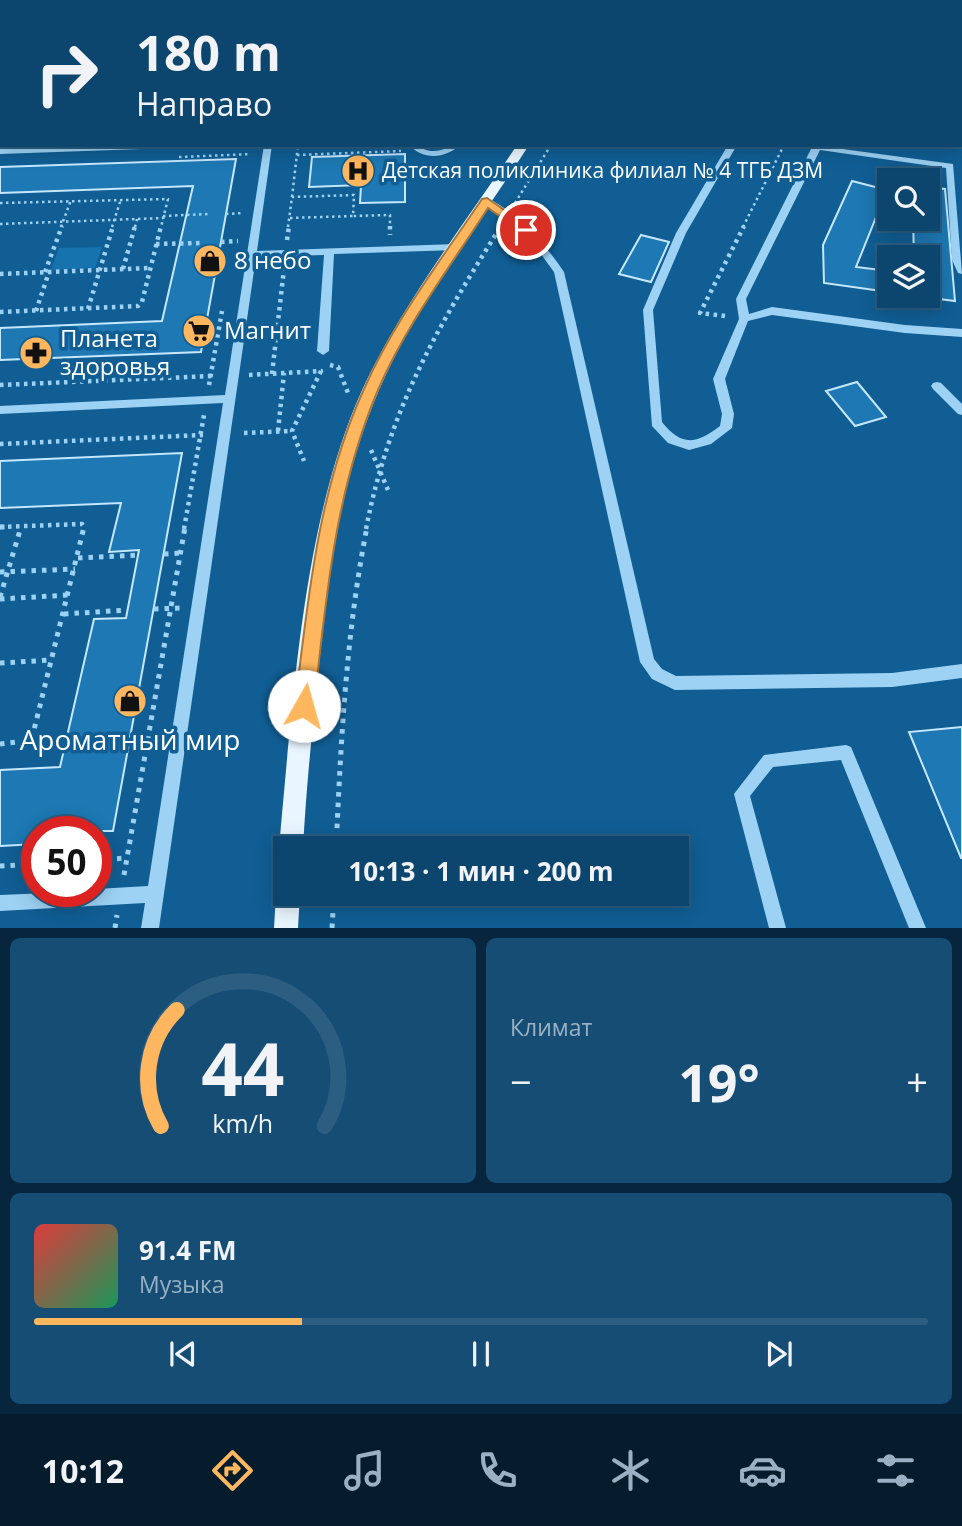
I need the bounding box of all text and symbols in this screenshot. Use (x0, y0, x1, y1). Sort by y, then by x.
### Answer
text: 180 m (136, 19, 281, 85)
icon: right (21, 28, 112, 119)
text: Направо (136, 82, 272, 125)
hospital icon: Детская поликлиника филиал № 4 ТГБ ДЗМ (339, 152, 377, 190)
place label: Детская поликлиника филиал № 4 ТГБ ДЗМ (382, 156, 823, 184)
map controls (877, 168, 940, 308)
button: search (877, 168, 940, 231)
pin (496, 200, 556, 260)
icon: arrive (507, 211, 545, 249)
shop icon: 8 небо (191, 242, 229, 280)
place label: 8 небо (234, 243, 311, 276)
button: layers (877, 245, 940, 308)
supermarket icon: Магнит (180, 312, 218, 350)
place label: Магнит (224, 313, 311, 346)
place label: Планета здоровья (60, 321, 170, 382)
pharmacy icon: Планета здоровья (17, 334, 55, 372)
position arrow (267, 669, 341, 743)
shop icon: Ароматный мир (111, 682, 149, 720)
place label: Ароматный мир (20, 720, 240, 758)
speed limit sign: 50 (21, 816, 112, 907)
text: 10:13 · 1 мин · 200 m (348, 853, 614, 889)
text: Климат (510, 1011, 592, 1043)
text: 44 (201, 1019, 285, 1118)
text: 19° (678, 1046, 760, 1117)
text: − (510, 1055, 532, 1107)
text: + (906, 1055, 928, 1107)
text: km/h (213, 1106, 273, 1140)
text: 91.4 FM (139, 1232, 237, 1268)
text: Музыка (139, 1268, 225, 1300)
icon: previous (164, 1335, 202, 1373)
icon: pause (462, 1335, 500, 1373)
icon: next (760, 1335, 798, 1373)
icon: directions (208, 1446, 257, 1495)
icon: music (340, 1446, 389, 1495)
icon: phone (473, 1446, 522, 1495)
icon: climate (606, 1446, 655, 1495)
icon: car (738, 1446, 787, 1495)
icon: filters (871, 1446, 920, 1495)
text: 10:12 (42, 1449, 124, 1492)

